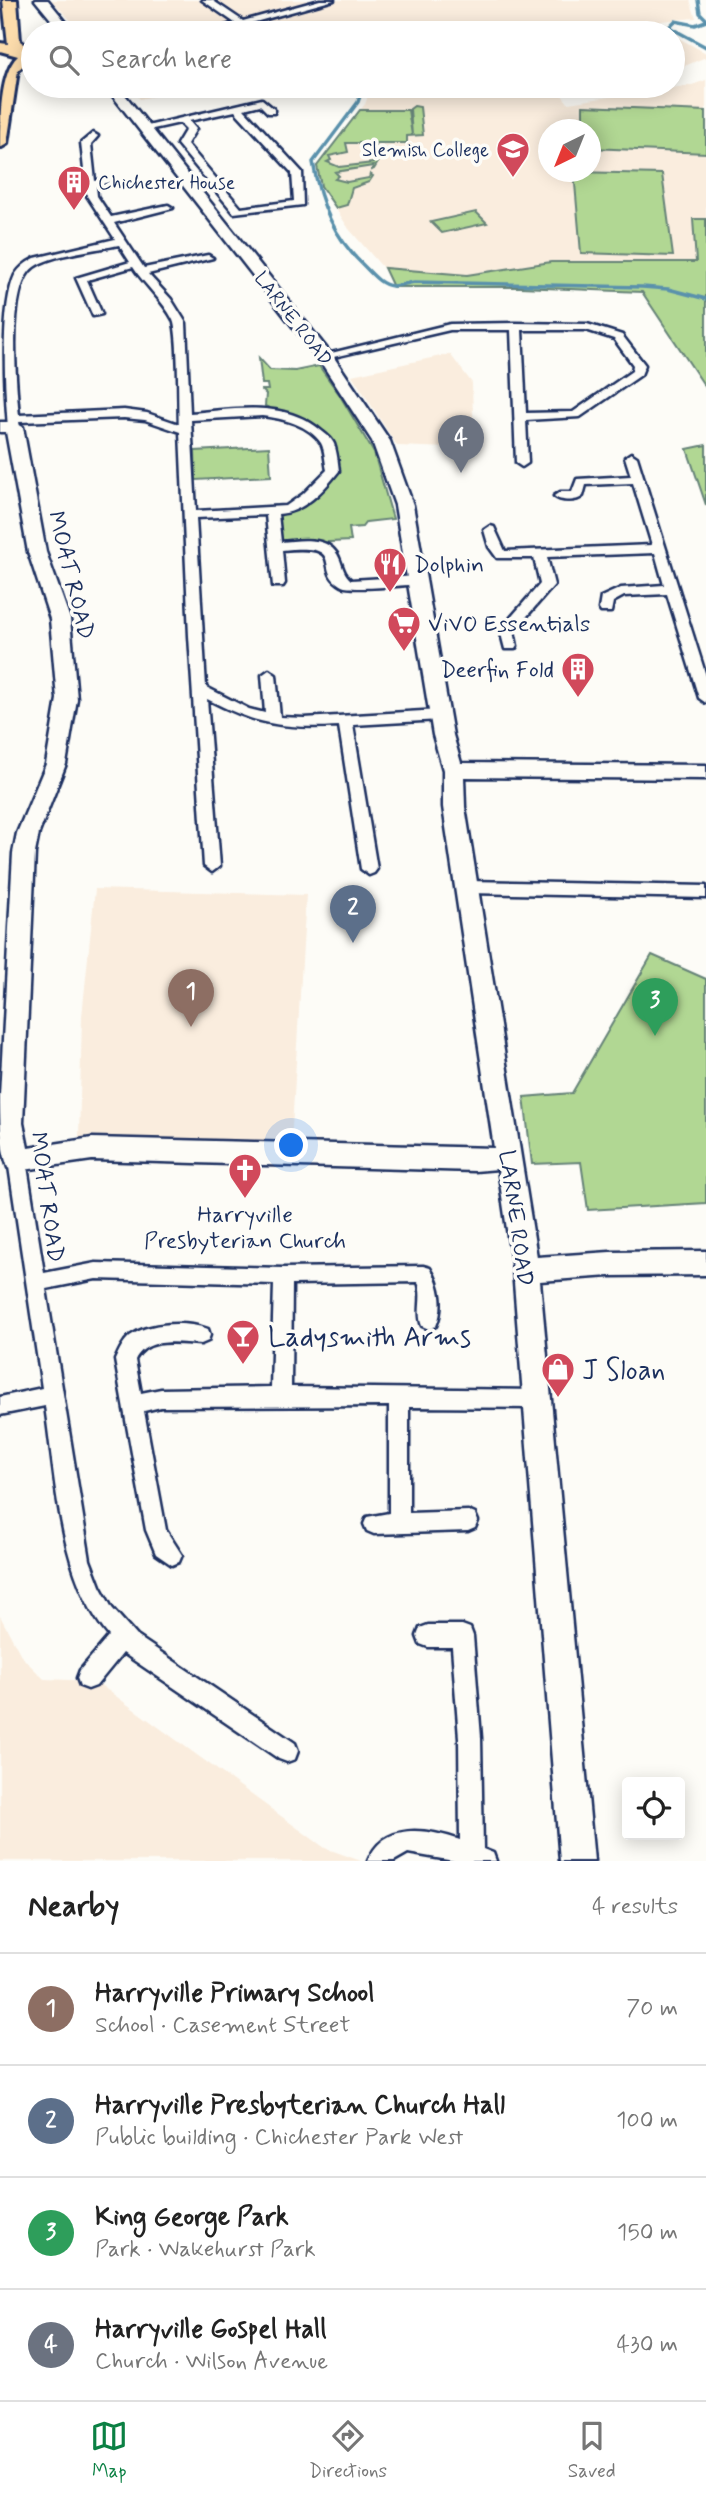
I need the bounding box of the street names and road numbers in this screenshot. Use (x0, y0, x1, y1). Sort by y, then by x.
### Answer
street label: LARNE ROAD (248, 267, 338, 371)
street label: MOAT ROAD (40, 508, 101, 643)
street label: MOAT ROAD (22, 1130, 70, 1264)
street label: LARNE ROAD (491, 1148, 539, 1288)

